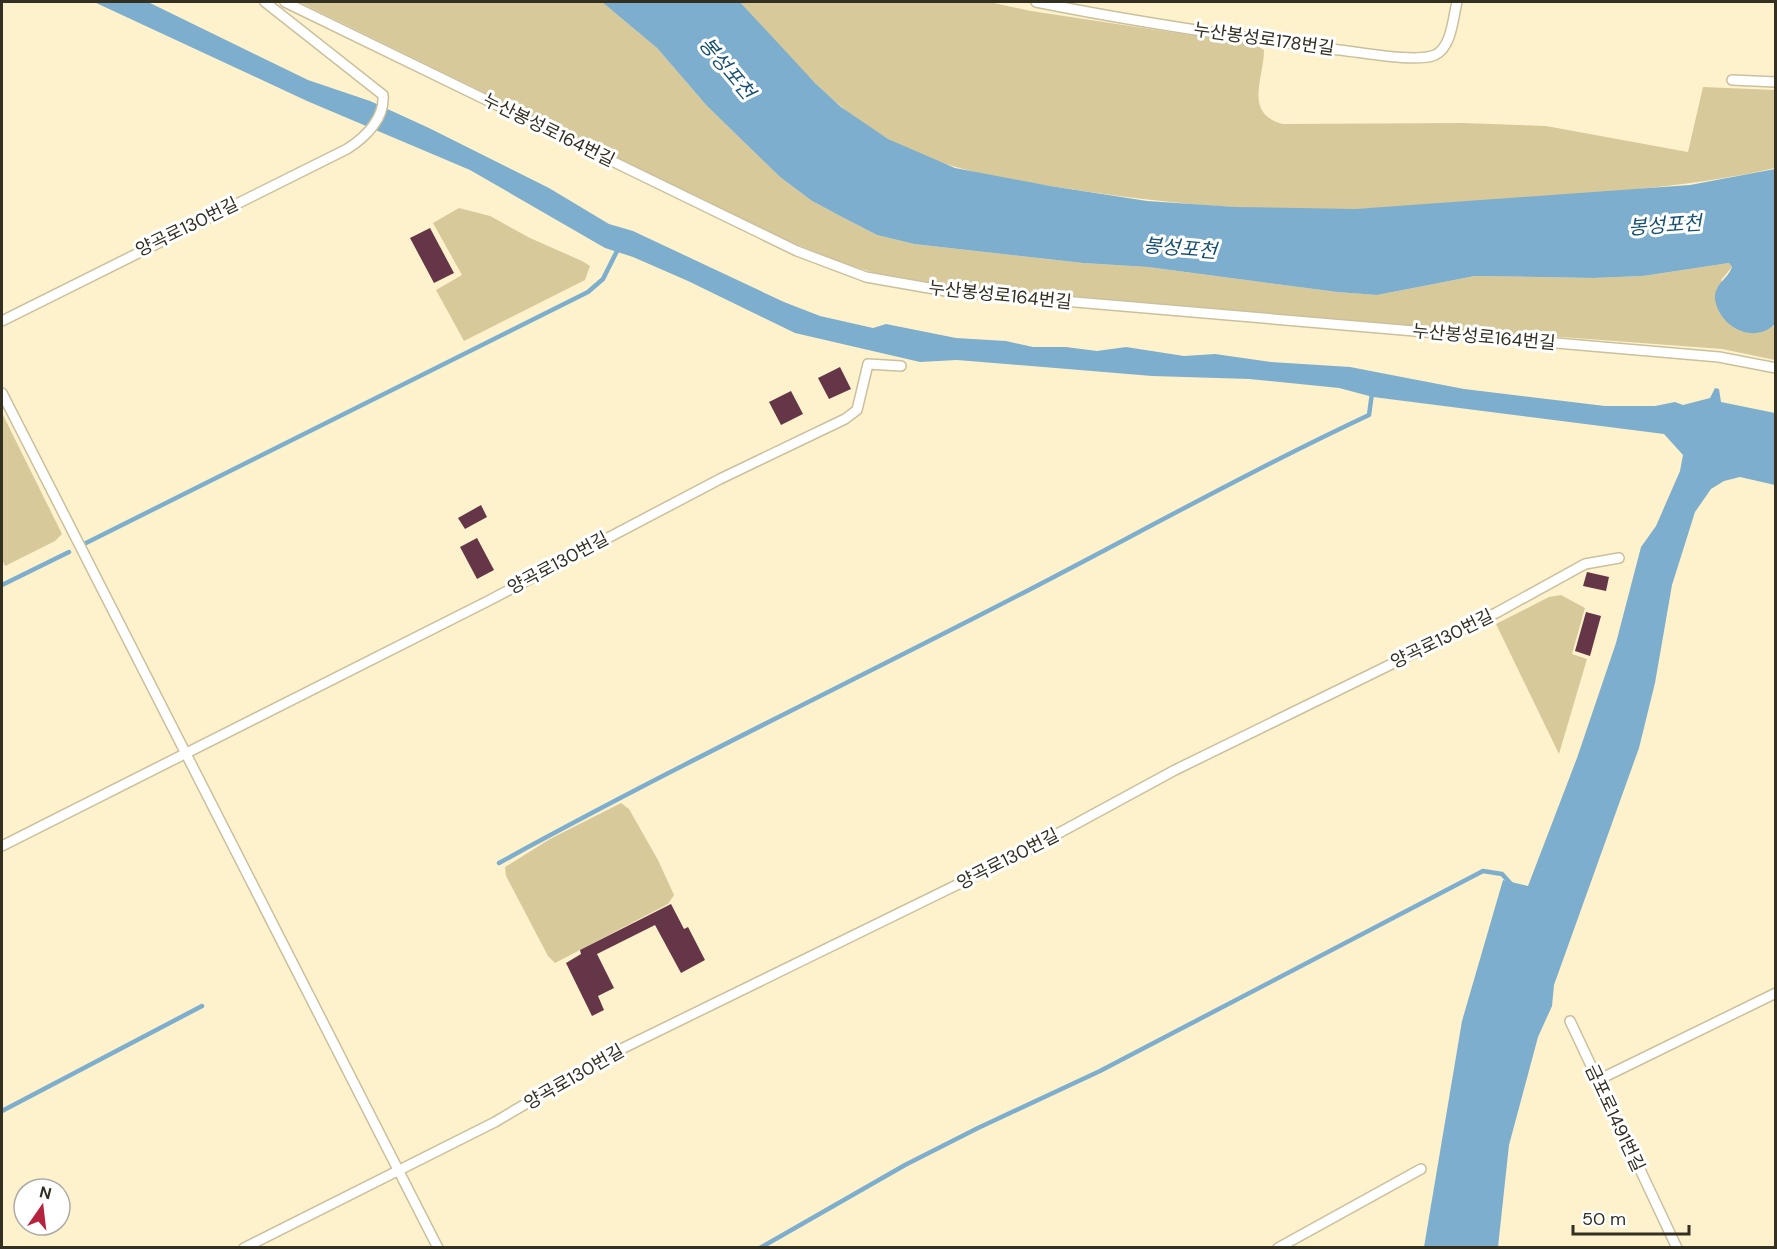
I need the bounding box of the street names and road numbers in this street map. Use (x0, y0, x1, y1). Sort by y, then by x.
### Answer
street label: 누산봉성로178번길 (1192, 17, 1336, 61)
street label: 누산봉성로164번길 (479, 88, 619, 172)
street label: 양곡로130번길 (132, 192, 242, 262)
street label: 누산봉성로164번길 (927, 276, 1073, 314)
street label: 누산봉성로164번길 (1411, 319, 1557, 355)
street label: 양곡로130번길 (503, 526, 613, 600)
street label: 양곡로130번길 (1387, 604, 1497, 674)
street label: 양곡로130번길 (953, 823, 1063, 895)
street label: 양곡로130번길 (520, 1039, 628, 1115)
street label: 금포로1491번길 (1580, 1060, 1650, 1176)

